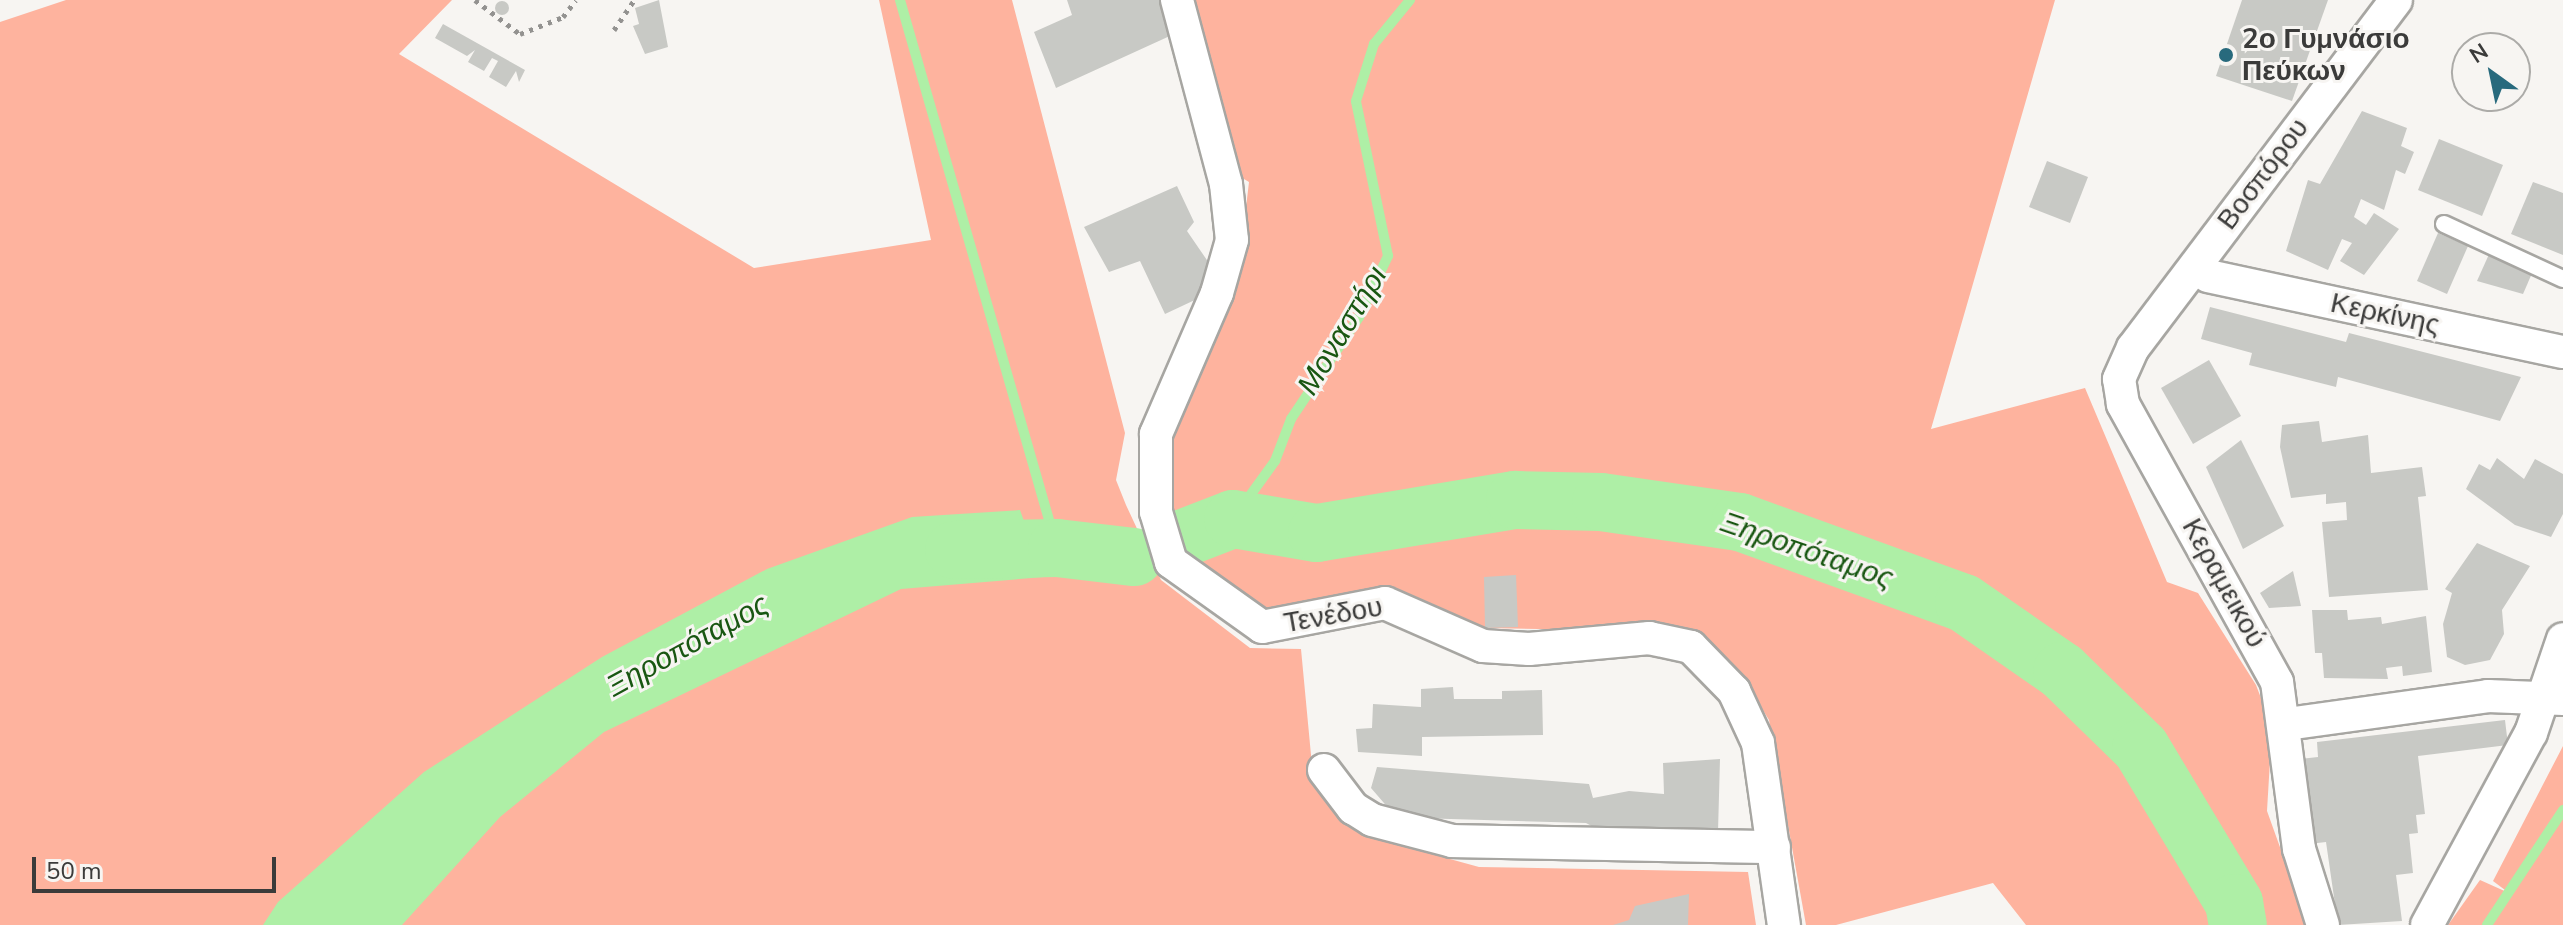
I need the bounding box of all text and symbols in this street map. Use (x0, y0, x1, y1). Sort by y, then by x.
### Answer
place label: 2ο Γυμνάσιο Πεύκων (2242, 22, 2410, 88)
north arrow (2451, 32, 2531, 112)
text: N (2464, 36, 2494, 71)
marker: 2ο Γυμνάσιο Πεύκων (2217, 46, 2235, 64)
street label: Βοσπόρου (2210, 112, 2316, 236)
water label: Μοναστήρι (1291, 260, 1395, 402)
street label: Κερκίνης (2328, 286, 2442, 342)
water label: Ξηροπόταμος (1716, 505, 1898, 597)
street label: Κεραμεικού (2175, 513, 2273, 653)
water label: Ξηροπόταμος (601, 587, 775, 705)
street label: Τενέδου (1281, 590, 1385, 640)
scale bar (36, 841, 280, 891)
text: 50 m (46, 855, 102, 887)

